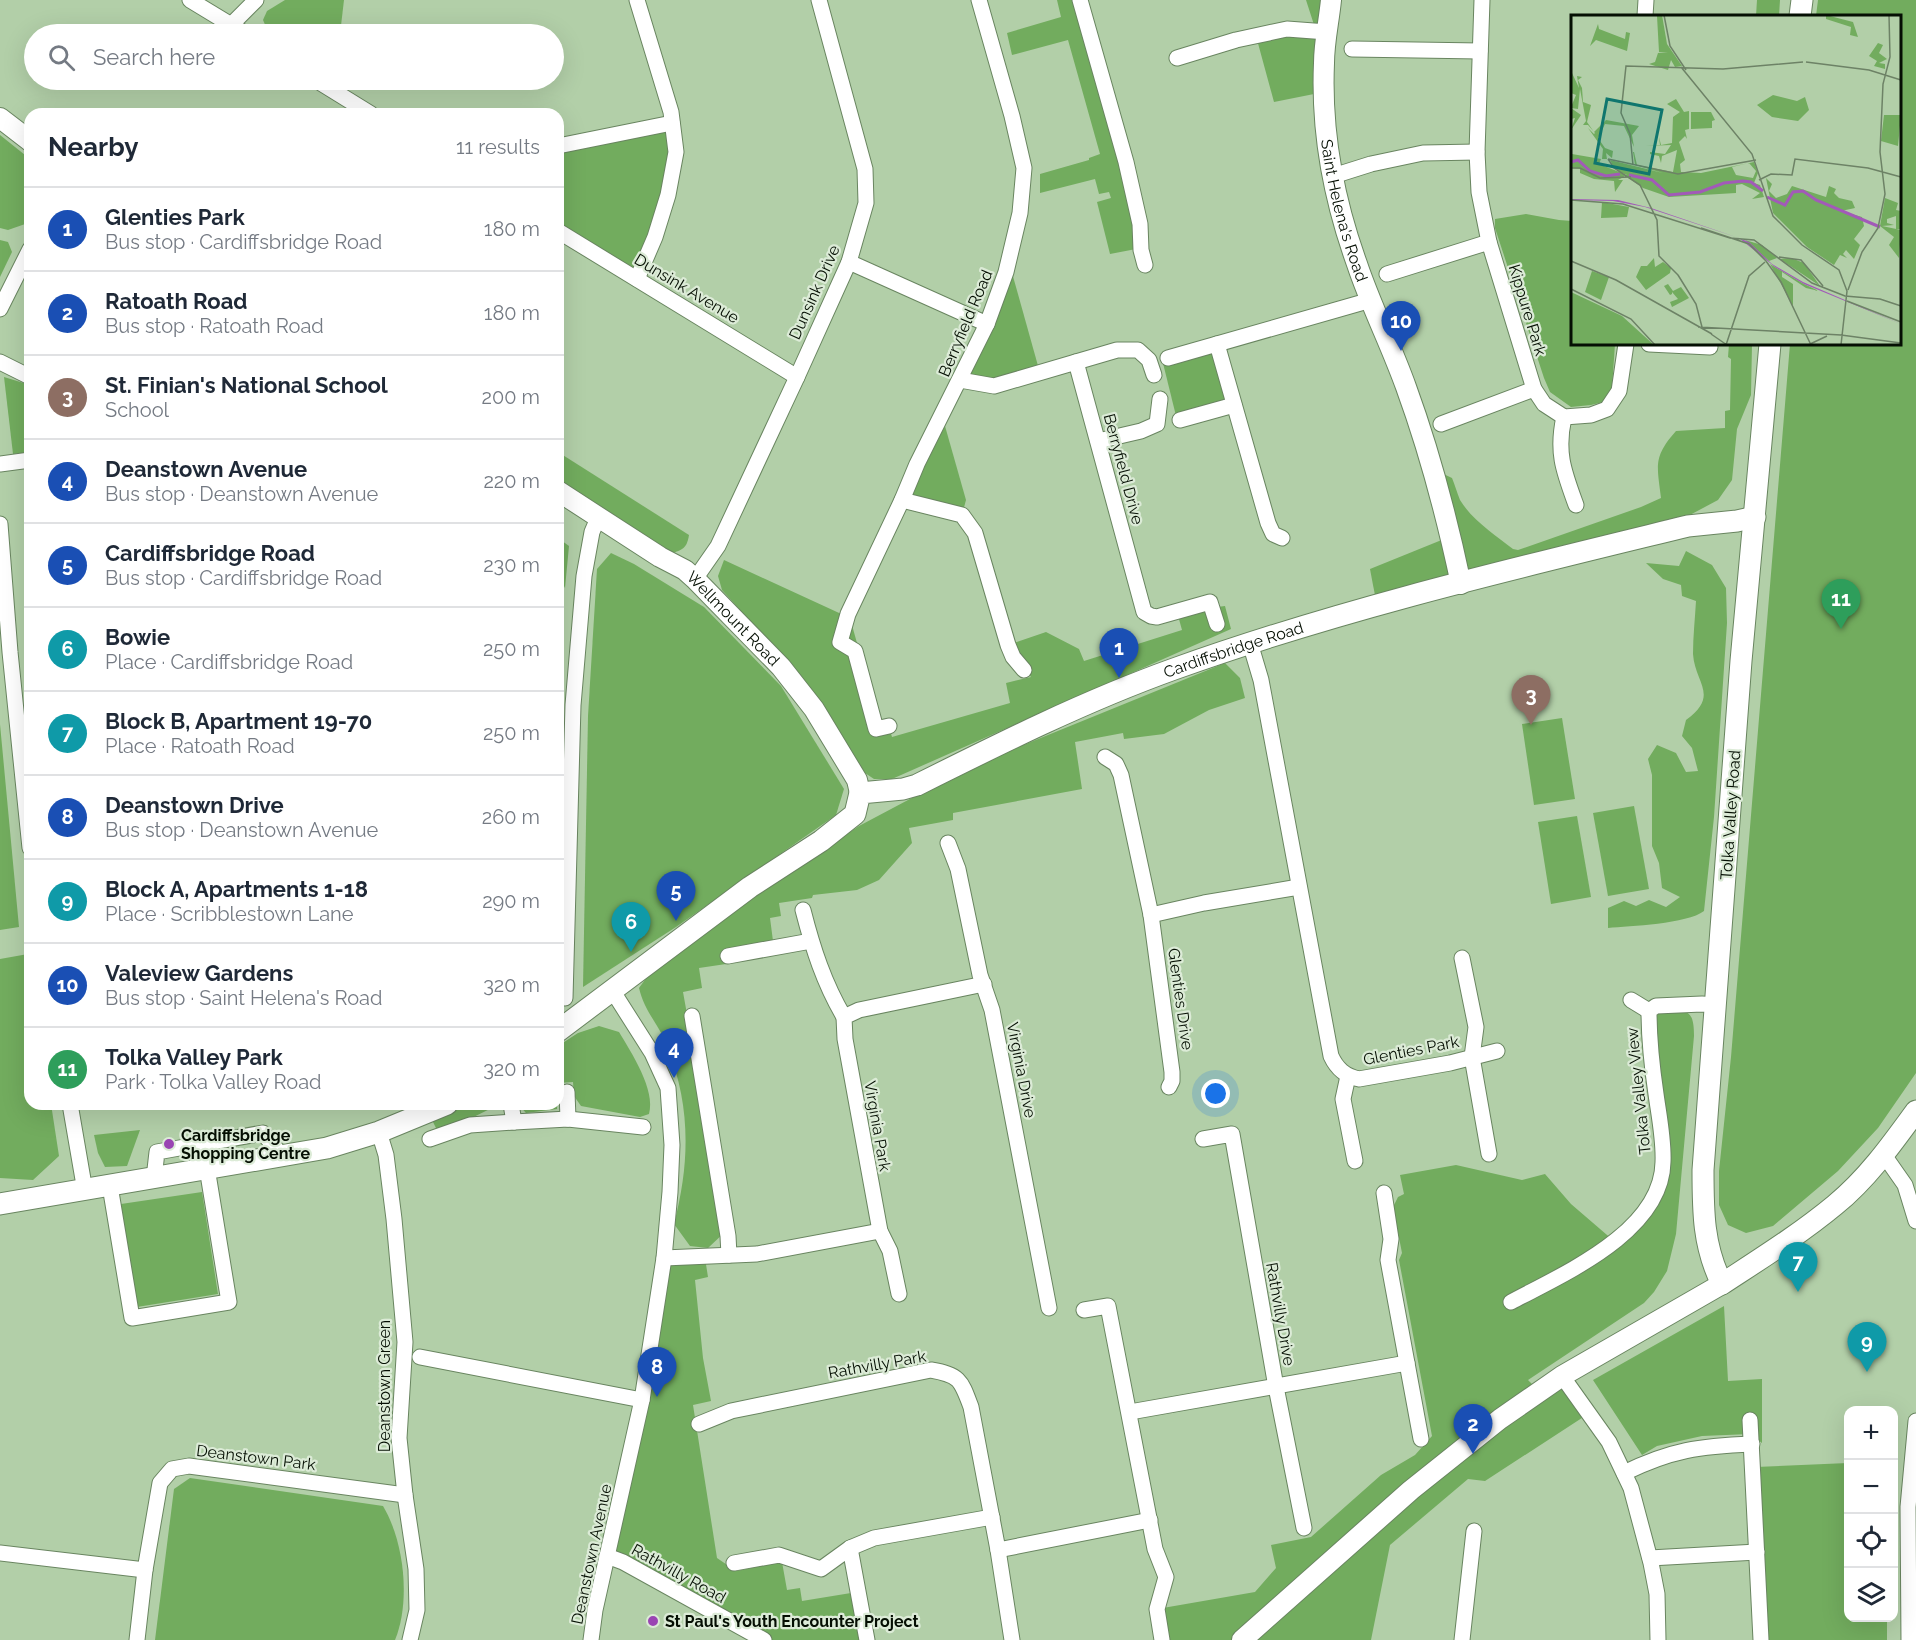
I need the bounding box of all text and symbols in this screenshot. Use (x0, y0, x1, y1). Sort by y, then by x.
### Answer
inset map (1571, 15, 1901, 345)
search box (24, 24, 564, 90)
icon: search (45, 41, 78, 74)
text: Search here (93, 44, 215, 70)
text: Nearby (48, 132, 138, 162)
text: 11 results (456, 135, 540, 159)
street label: Saint Helena's Road (1317, 138, 1371, 284)
text: Glenties Park (105, 204, 245, 230)
text: 1 (63, 217, 72, 241)
text: 180 m (484, 217, 540, 241)
text: Bus stop · Cardiffsbridge Road (105, 230, 382, 254)
street label: Dunsink Drive (785, 242, 844, 342)
street label: Dunsink Avenue (631, 250, 743, 327)
street label: Kippure Park (1505, 262, 1551, 359)
street label: Berryfield Road (934, 267, 997, 379)
text: Ratoath Road (105, 288, 248, 314)
text: 2 (62, 301, 73, 325)
text: 180 m (484, 301, 540, 325)
pin: 10 (1382, 302, 1420, 351)
text: Bus stop · Ratoath Road (105, 314, 324, 338)
text: St. Finian's National School (105, 372, 388, 398)
text: 3 (62, 385, 73, 409)
text: 200 m (482, 385, 540, 409)
text: School (105, 398, 169, 422)
street label: Berryfield Drive (1100, 412, 1147, 527)
text: Deanstown Avenue (105, 456, 307, 482)
text: 4 (62, 469, 73, 493)
text: 220 m (483, 469, 540, 493)
text: Bus stop · Deanstown Avenue (105, 482, 378, 506)
text: Cardiffsbridge Road (105, 540, 315, 566)
text: 5 (62, 553, 73, 577)
text: 230 m (483, 553, 540, 577)
text: Bus stop · Cardiffsbridge Road (105, 566, 382, 590)
street label: Wellmount Road (683, 567, 783, 670)
pin: 11 (1822, 580, 1860, 629)
street label: Cardiffsbridge Road (1161, 618, 1306, 682)
text: Bowie (105, 624, 170, 650)
pin: 1 (1100, 628, 1138, 678)
text: 6 (61, 637, 74, 661)
text: 250 m (483, 637, 540, 661)
text: Place · Cardiffsbridge Road (105, 650, 353, 674)
pin: 3 (1512, 676, 1550, 725)
text: Block B, Apartment 19-70 (105, 708, 372, 734)
text: 7 (62, 721, 73, 745)
text: 250 m (483, 721, 540, 745)
text: Place · Ratoath Road (105, 734, 295, 758)
street label: Tolka Valley Road (1716, 750, 1745, 880)
text: Deanstown Drive (105, 792, 284, 818)
text: 8 (61, 805, 74, 829)
text: 260 m (482, 805, 540, 829)
text: Bus stop · Deanstown Avenue (105, 818, 378, 842)
pin: 5 (656, 872, 696, 921)
text: Block A, Apartments 1-18 (105, 876, 368, 902)
text: 9 (62, 889, 73, 913)
text: 290 m (482, 889, 540, 913)
text: Place · Scribblestown Lane (105, 902, 353, 926)
pin: 6 (612, 902, 650, 952)
street label: Glenties Drive (1164, 947, 1197, 1051)
text: Valeview Gardens (105, 960, 293, 986)
text: 10 (56, 973, 79, 997)
text: 320 m (483, 973, 540, 997)
text: Bus stop · Saint Helena's Road (105, 986, 382, 1010)
street label: Virginia Drive (1003, 1021, 1040, 1119)
street label: Tolka Valley View (1622, 1027, 1655, 1155)
pin: 4 (654, 1028, 694, 1078)
street label: Glenties Park (1362, 1032, 1461, 1069)
text: Tolka Valley Park (105, 1044, 283, 1070)
text: 11 (58, 1057, 77, 1081)
text: 320 m (483, 1057, 540, 1081)
text: Park · Tolka Valley Road (105, 1070, 322, 1094)
street label: Virginia Park (860, 1079, 895, 1173)
your location (1201, 1079, 1230, 1108)
place label: Cardiffsbridge Shopping Centre (181, 1126, 311, 1163)
marker: Cardiffsbridge Shopping Centre (162, 1137, 176, 1151)
pin: 7 (1778, 1242, 1818, 1292)
street label: Rathvilly Drive (1262, 1261, 1299, 1367)
street label: Deanstown Green (375, 1320, 394, 1452)
pin: 9 (1848, 1322, 1886, 1372)
street label: Rathvilly Park (827, 1346, 928, 1382)
pin: 8 (638, 1348, 676, 1397)
pin: 2 (1454, 1404, 1492, 1454)
map controls (1844, 1406, 1898, 1622)
button: + (1844, 1406, 1898, 1460)
street label: Deanstown Park (195, 1441, 317, 1474)
button: − (1844, 1460, 1898, 1514)
street label: Deanstown Avenue (567, 1482, 616, 1626)
button: locate (1844, 1514, 1898, 1568)
street label: Rathvilly Road (628, 1540, 729, 1607)
button: layers (1844, 1568, 1898, 1622)
place label: St Paul's Youth Encounter Project (665, 1612, 919, 1631)
marker: St Paul's Youth Encounter Project (646, 1614, 660, 1628)

